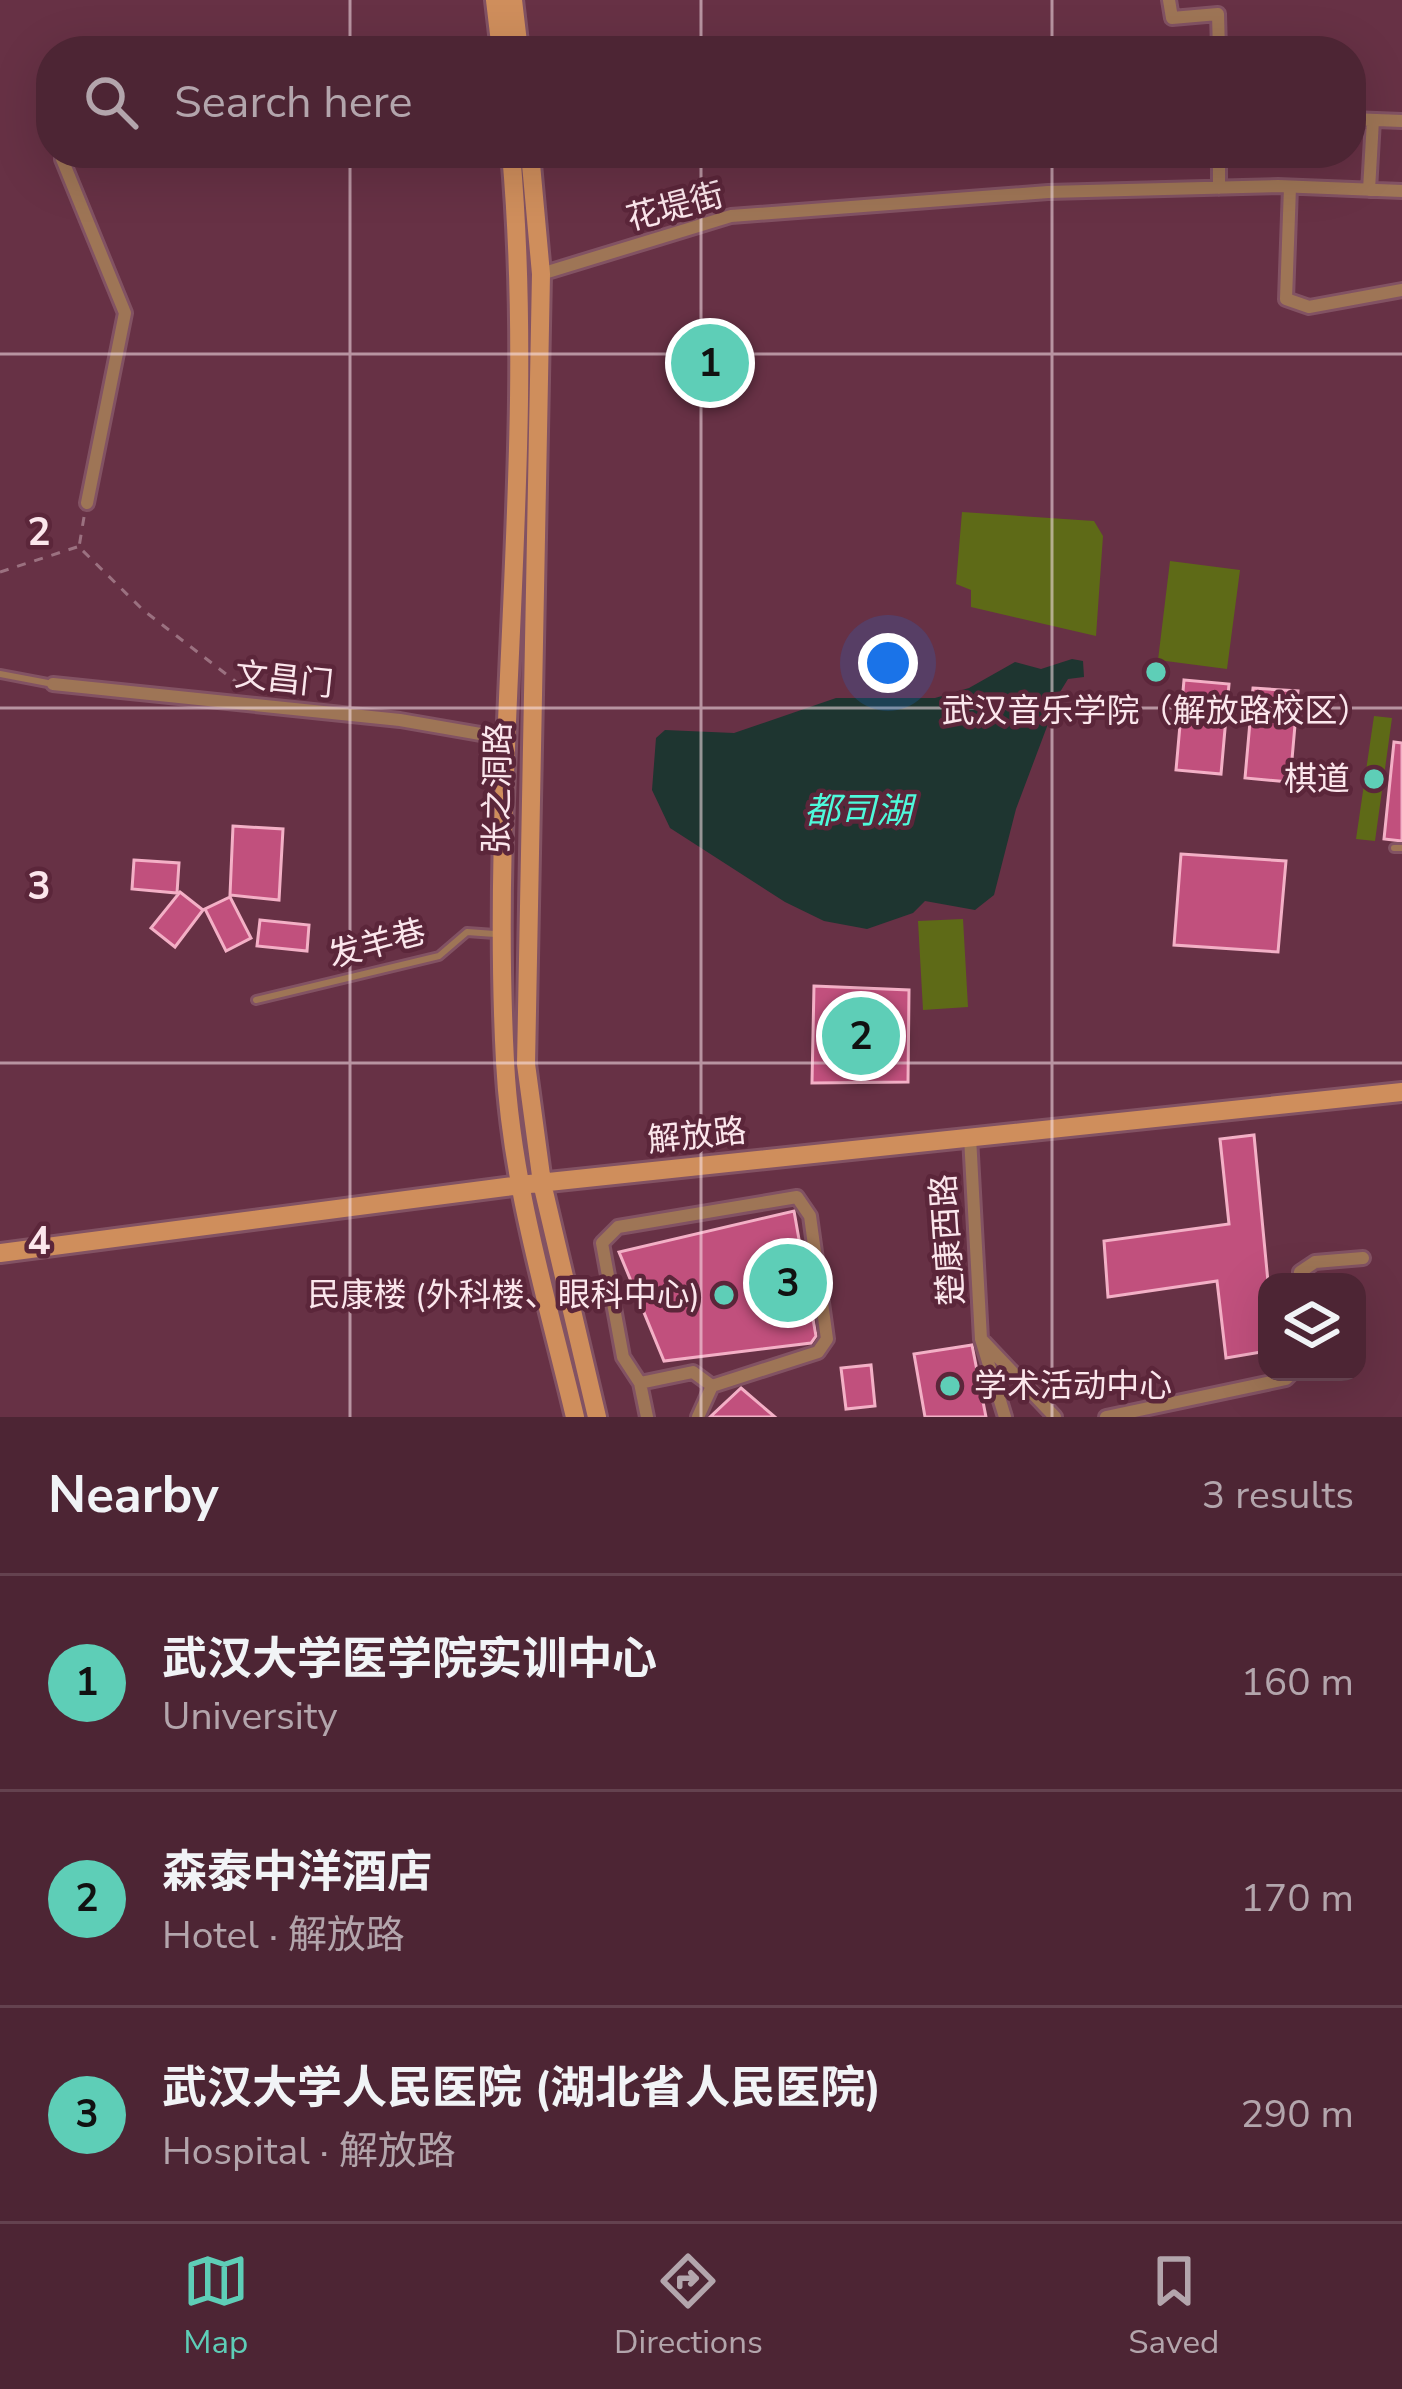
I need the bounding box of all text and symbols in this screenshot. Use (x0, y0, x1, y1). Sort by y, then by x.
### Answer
search box (36, 36, 1366, 168)
icon: search (78, 69, 144, 135)
text: Search here (174, 72, 413, 133)
street label: 花堤街 (621, 172, 729, 242)
pin: 1 (671, 318, 749, 408)
text: 2 (27, 506, 51, 559)
your location (858, 633, 918, 693)
street label: 文昌门 (232, 652, 336, 708)
marker: 武汉音乐学院（解放路校区） (1143, 659, 1169, 685)
place label: 武汉音乐学院（解放路校区） (942, 689, 1371, 734)
street label: 张之洞路 (474, 722, 522, 854)
place label: 棋道 (1284, 757, 1350, 802)
marker: 棋道 (1361, 766, 1387, 792)
water label: 都司湖 (804, 787, 917, 836)
text: 3 (27, 860, 51, 913)
street label: 发羊巷 (323, 909, 431, 979)
pin: 2 (822, 991, 900, 1081)
street label: 解放路 (645, 1108, 749, 1164)
street label: 楚康西路 (921, 1173, 975, 1307)
text: 4 (27, 1215, 51, 1268)
pin: 3 (749, 1238, 827, 1328)
place label: 民康楼 (外科楼、眼科中心) (308, 1273, 700, 1318)
map controls (1258, 1273, 1366, 1381)
button: layers (1258, 1273, 1366, 1381)
marker: 民康楼 (外科楼、眼科中心) (711, 1282, 737, 1308)
place label: 学术活动中心 (974, 1364, 1172, 1409)
marker: 学术活动中心 (937, 1373, 963, 1399)
text: Nearby (48, 1460, 219, 1530)
text: 3 results (1202, 1469, 1354, 1522)
text: 武汉大学医学院实训中心 (162, 1629, 657, 1690)
text: 1 (75, 1656, 99, 1709)
text: 160 m (1240, 1656, 1354, 1709)
text: University (162, 1690, 338, 1743)
text: 森泰中洋酒店 (162, 1842, 432, 1903)
text: 2 (75, 1872, 99, 1925)
text: 170 m (1240, 1872, 1354, 1925)
text: Hotel · 解放路 (162, 1909, 405, 1962)
text: 武汉大学人民医院 (湖北省人民医院) (162, 2058, 881, 2119)
text: 3 (75, 2088, 99, 2141)
text: 290 m (1240, 2088, 1354, 2141)
text: Hospital · 解放路 (162, 2125, 456, 2178)
tab: Map (183, 2248, 249, 2365)
tab: Directions (614, 2248, 763, 2365)
tab: Saved (1128, 2248, 1219, 2365)

